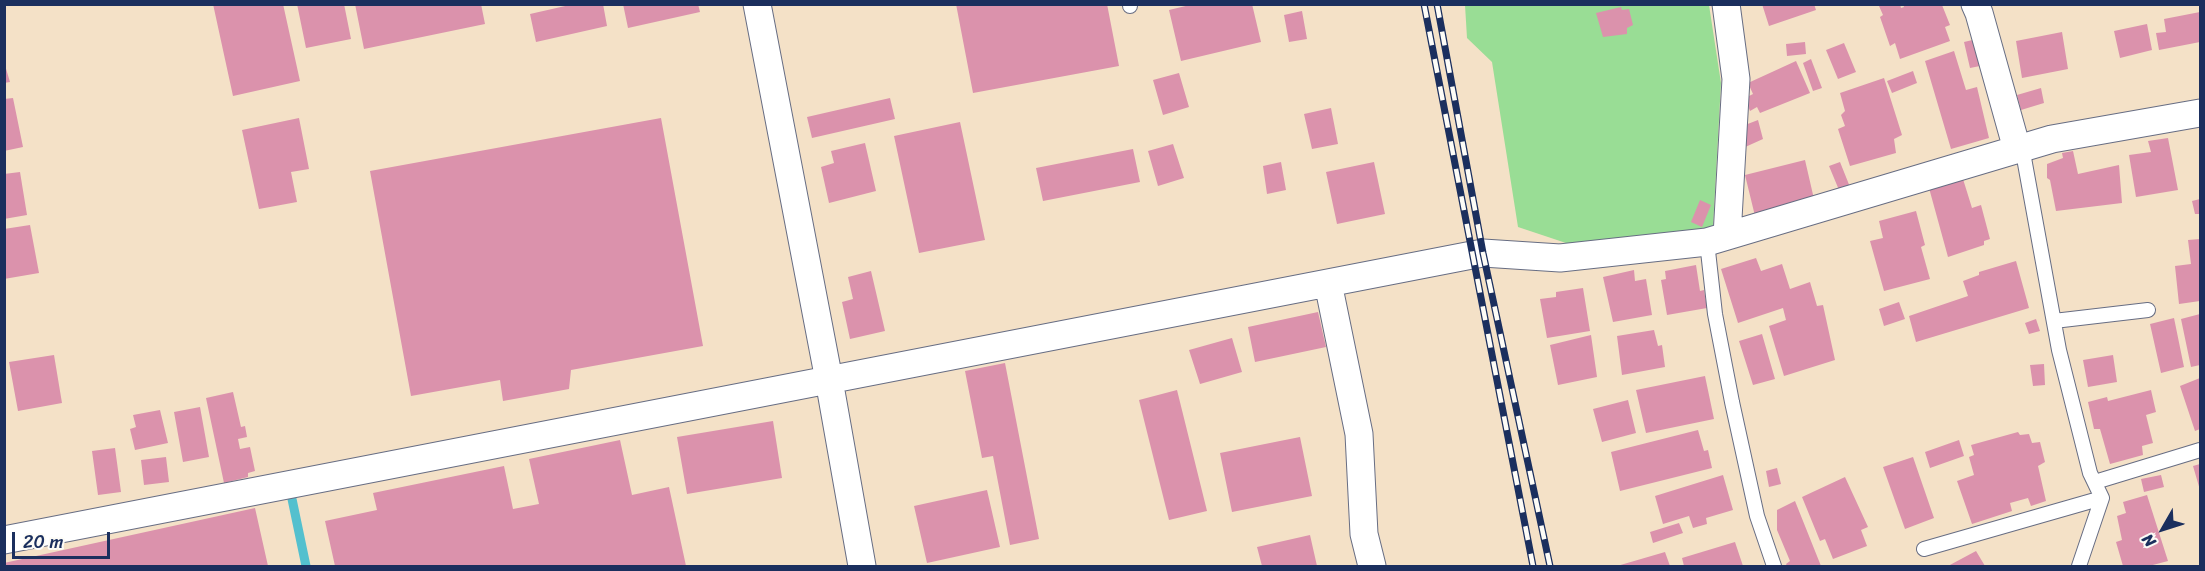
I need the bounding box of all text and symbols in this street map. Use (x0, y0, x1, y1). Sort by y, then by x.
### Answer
north arrow (2133, 499, 2193, 559)
scale bar (15, 520, 112, 558)
text: 20 m (23, 526, 63, 558)
text: N (2134, 527, 2163, 554)

